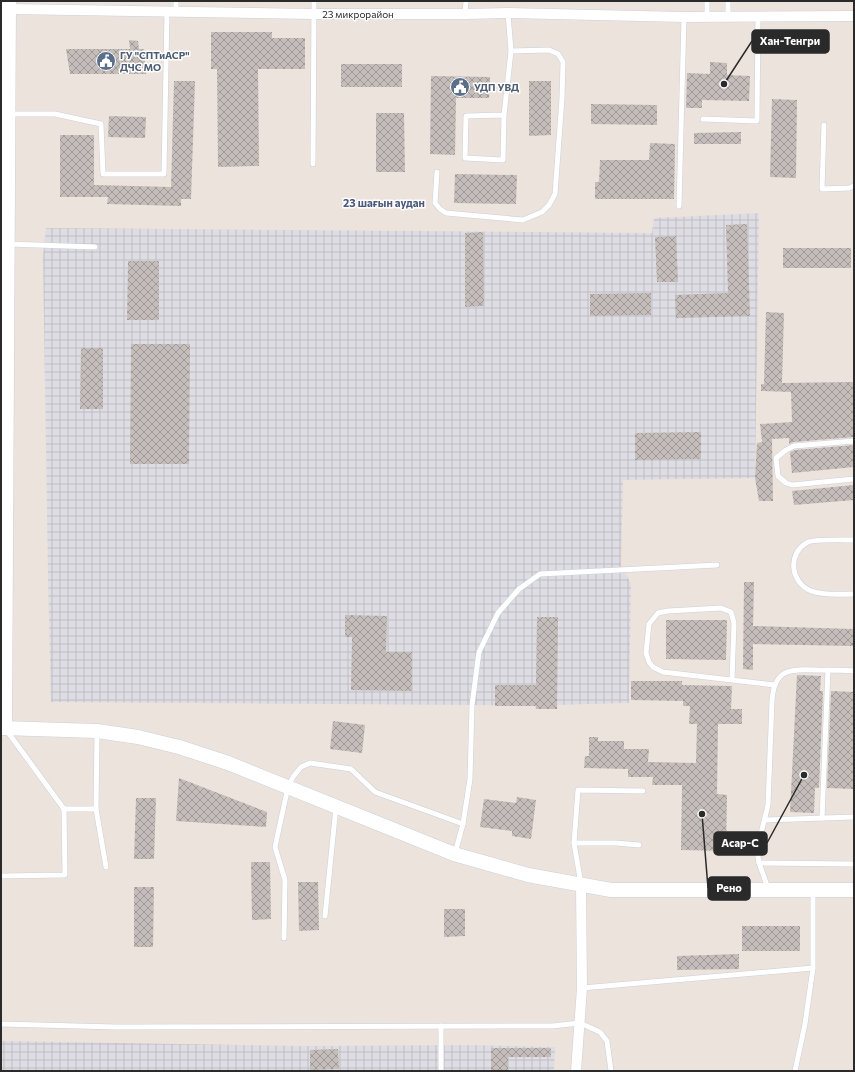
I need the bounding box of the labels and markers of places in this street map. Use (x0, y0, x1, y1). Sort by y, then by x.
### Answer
callout: Хан-Тенгри (752, 30, 829, 53)
place label: ГУ "СПТиАСР" ДЧС МО (120, 49, 190, 73)
public building icon: ГУ "СПТиАСР" ДЧС МО (95, 50, 117, 72)
public building icon: УДП УВД (449, 76, 471, 98)
place label: УДП УВД (474, 81, 519, 93)
callout: Асар-С (714, 832, 767, 855)
callout: Рено (708, 877, 750, 900)

